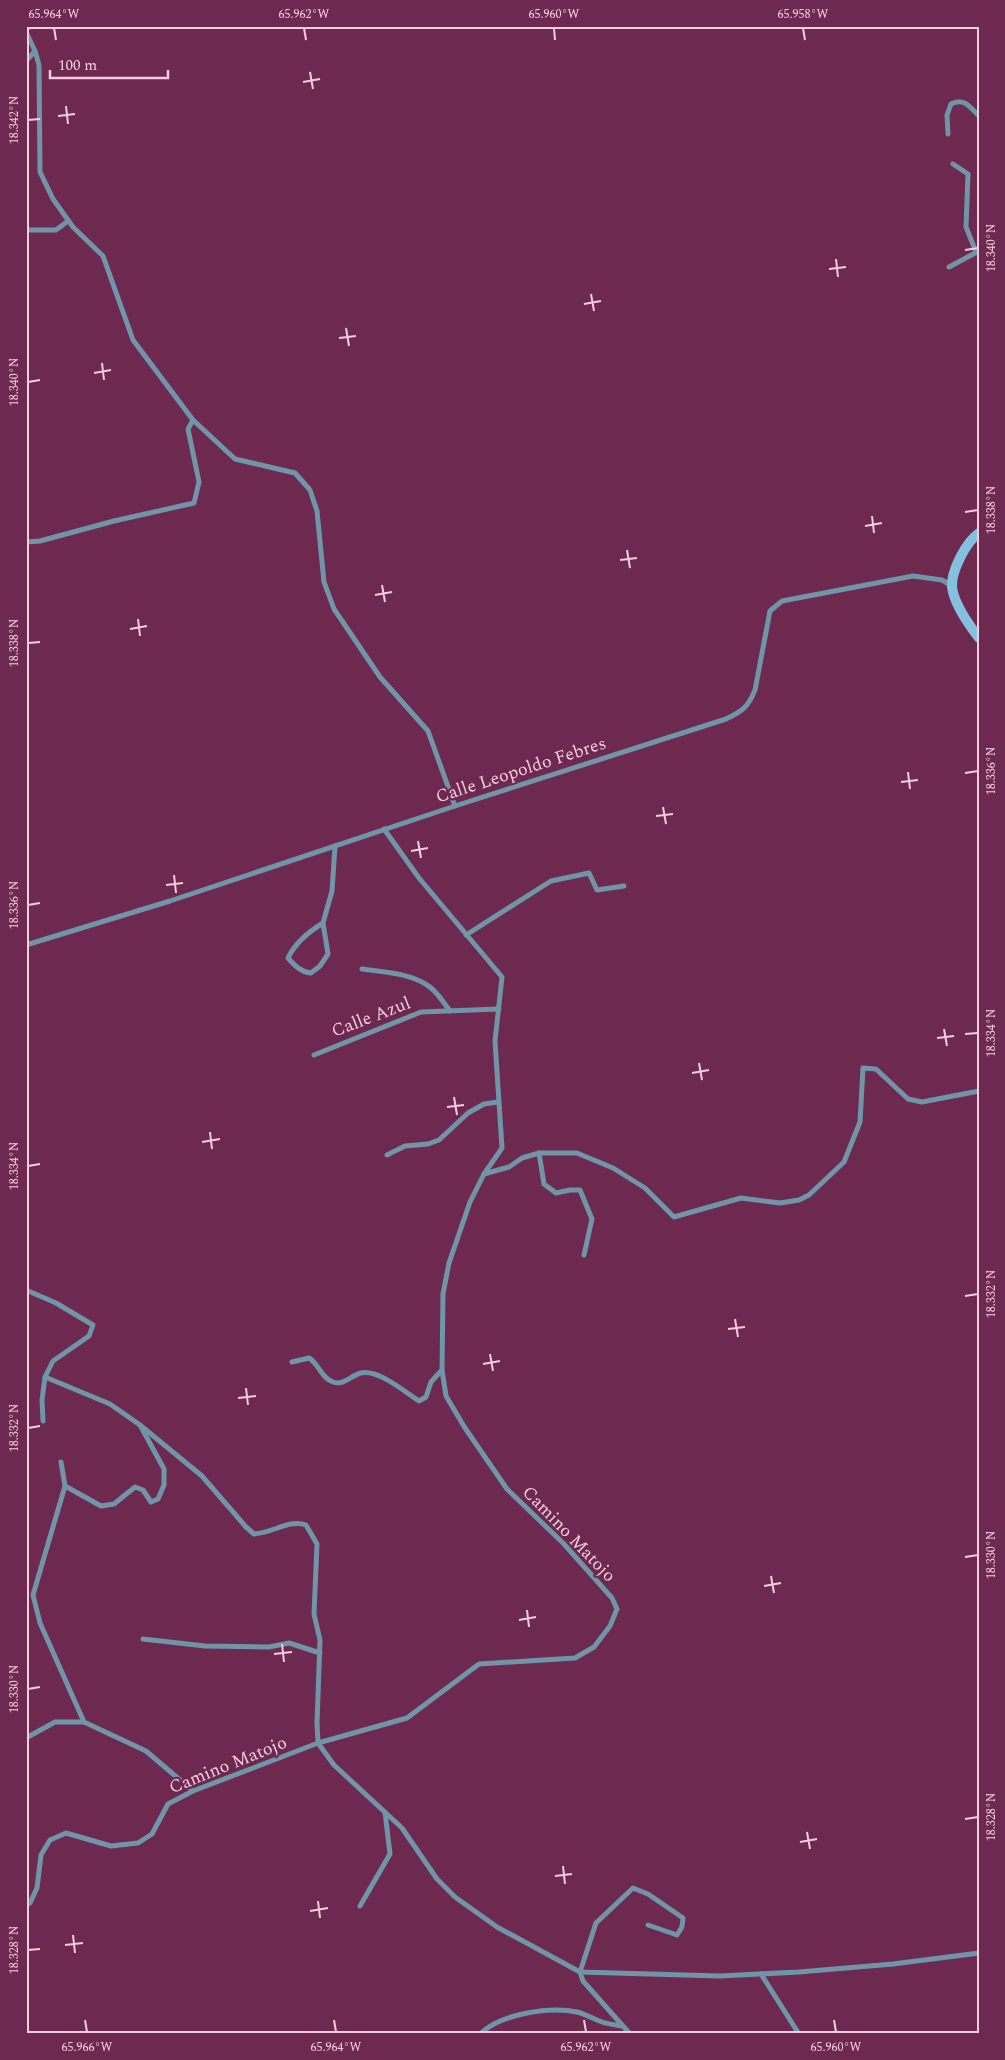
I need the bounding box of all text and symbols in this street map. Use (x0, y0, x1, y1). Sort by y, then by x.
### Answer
text: 65.964°W (29, 5, 80, 24)
text: 65.962°W (279, 5, 330, 24)
text: 65.960°W (529, 5, 580, 24)
text: 65.958°W (778, 5, 829, 24)
scale bar (50, 48, 168, 80)
text: 100 m (58, 54, 97, 77)
text: 18.342°N (5, 96, 24, 144)
text: 18.340°N (982, 224, 1001, 272)
text: 18.340°N (5, 358, 24, 406)
text: 18.338°N (982, 486, 1001, 534)
text: 18.338°N (5, 619, 24, 667)
street label: Calle Leopoldo Febres (432, 730, 610, 810)
text: 18.336°N (982, 747, 1001, 795)
text: 18.336°N (5, 881, 24, 929)
street label: Calle Azul (328, 990, 414, 1044)
text: 18.334°N (982, 1009, 1001, 1057)
text: 18.334°N (5, 1142, 24, 1190)
text: 18.332°N (982, 1270, 1001, 1318)
text: 18.332°N (5, 1404, 24, 1452)
street label: Camino Matojo (516, 1480, 622, 1588)
text: 18.330°N (982, 1531, 1001, 1579)
text: 18.330°N (5, 1665, 24, 1713)
street label: Camino Matojo (165, 1729, 291, 1801)
text: 18.328°N (982, 1793, 1001, 1841)
text: 18.328°N (5, 1926, 24, 1974)
text: 65.966°W (62, 2038, 113, 2057)
text: 65.964°W (311, 2038, 362, 2057)
text: 65.962°W (561, 2038, 612, 2057)
text: 65.960°W (811, 2038, 862, 2057)

